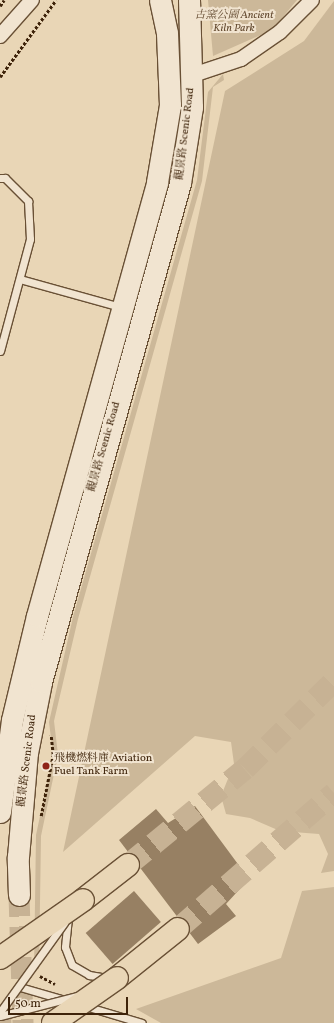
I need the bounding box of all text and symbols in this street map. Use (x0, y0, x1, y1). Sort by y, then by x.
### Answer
park label: 古窯公園 Ancient Kiln Park (195, 10, 273, 36)
street label: 觀景路 Scenic Road (174, 87, 198, 181)
street label: 觀景路 Scenic Road (86, 400, 124, 494)
street label: 觀景路 Scenic Road (16, 714, 40, 808)
place label: 飛機燃料庫 Aviation Fuel Tank Farm (54, 753, 152, 779)
marker: 飛機燃料庫 Aviation Fuel Tank Farm (41, 761, 51, 771)
scale bar (10, 989, 130, 1015)
text: 50 m (15, 996, 41, 1012)

